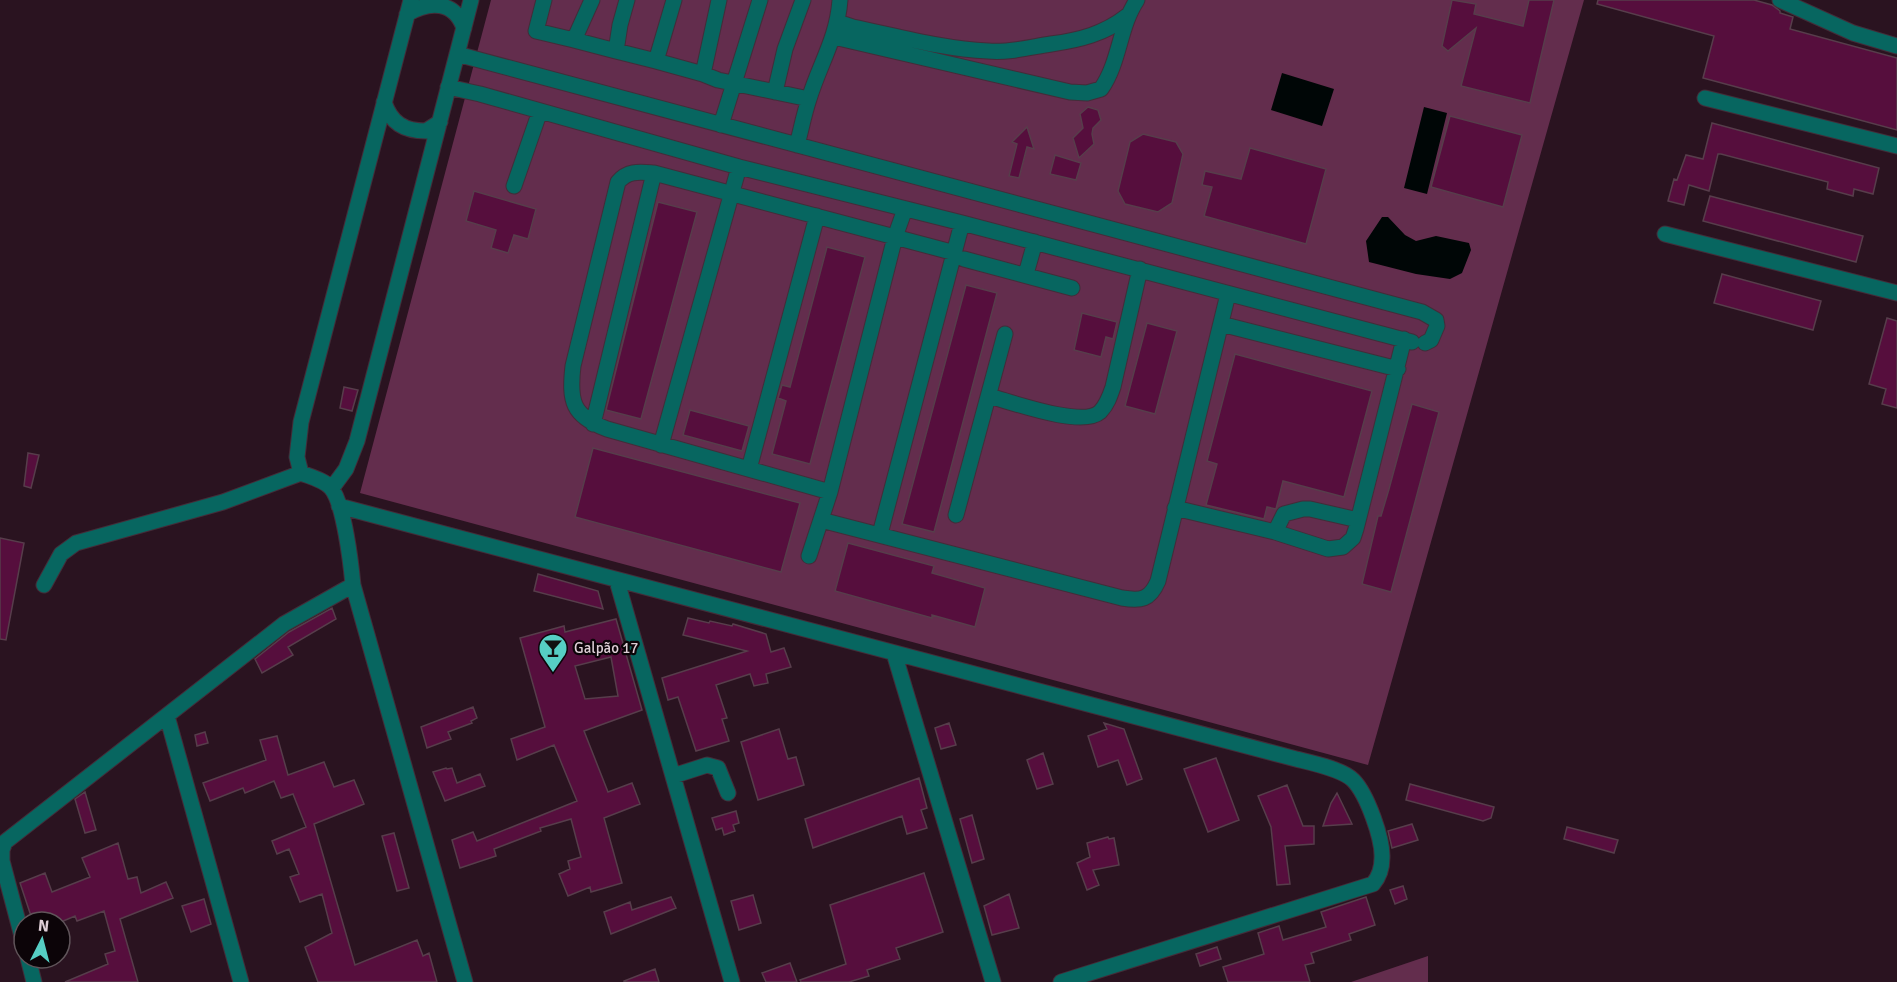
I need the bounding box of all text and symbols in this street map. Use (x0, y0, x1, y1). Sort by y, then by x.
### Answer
bar icon: Galpão 17 (537, 632, 569, 674)
place label: Galpão 17 (574, 639, 638, 657)
north arrow (12, 910, 72, 970)
text: N (37, 916, 50, 937)

